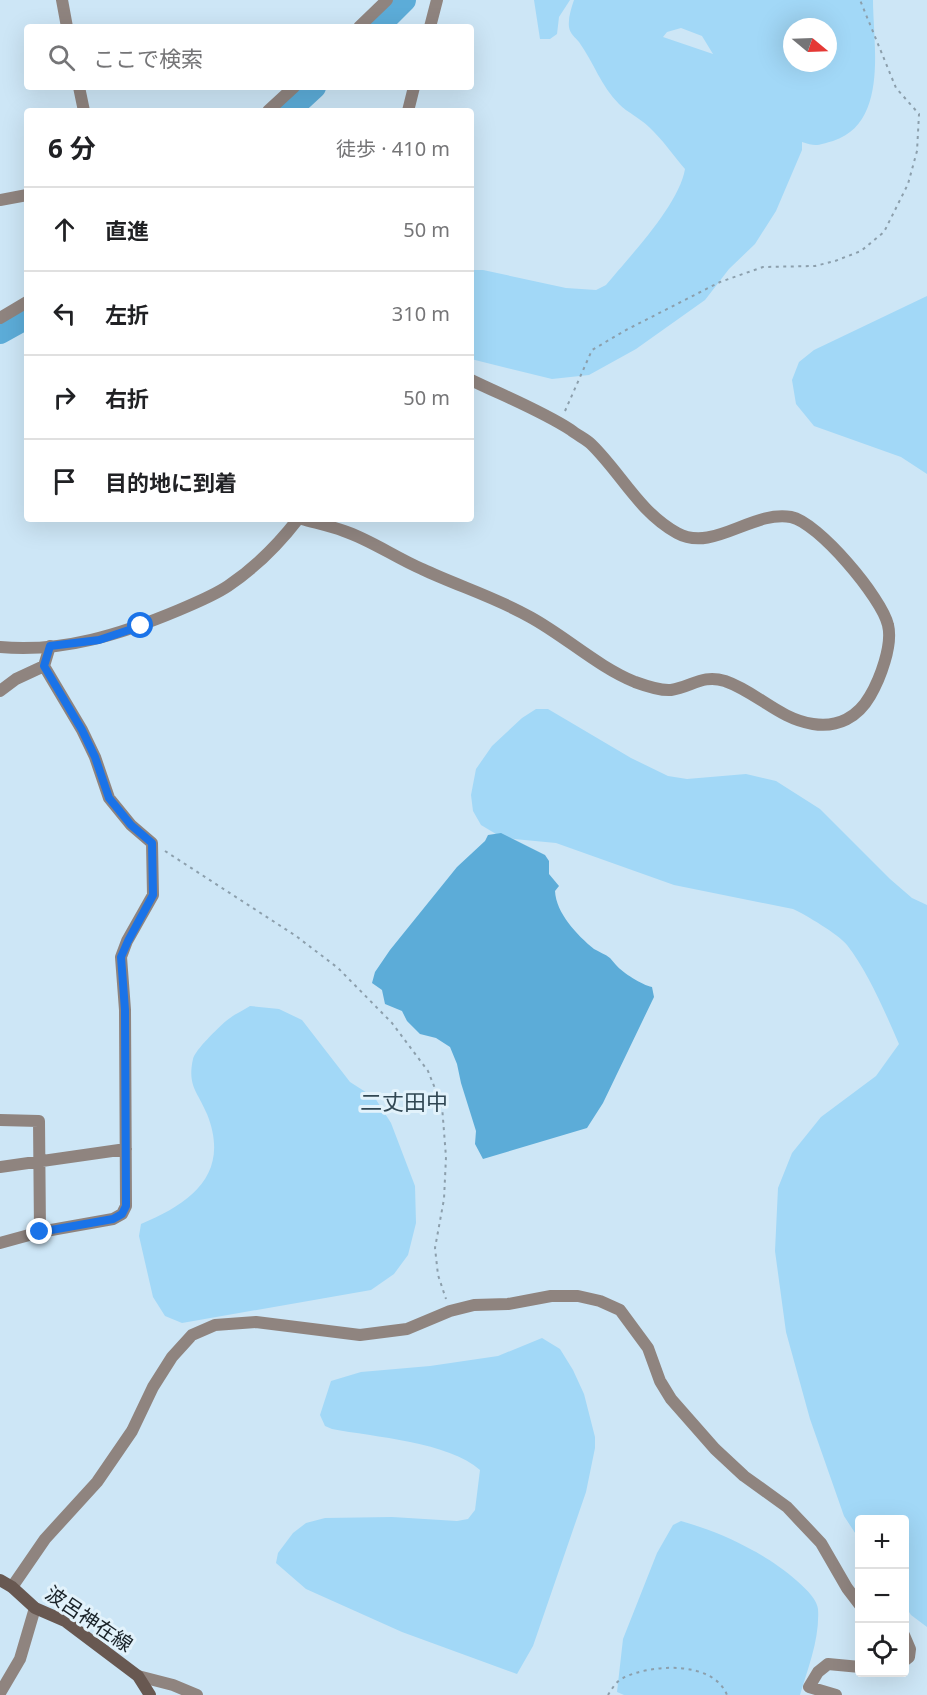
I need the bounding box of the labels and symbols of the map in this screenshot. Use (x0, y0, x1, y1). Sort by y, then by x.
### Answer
north arrow (783, 18, 837, 72)
route start (127, 612, 153, 638)
district label: 二丈田中 (360, 1086, 448, 1116)
route end (26, 1218, 52, 1244)
street label: 波呂神在線 (40, 1579, 138, 1658)

